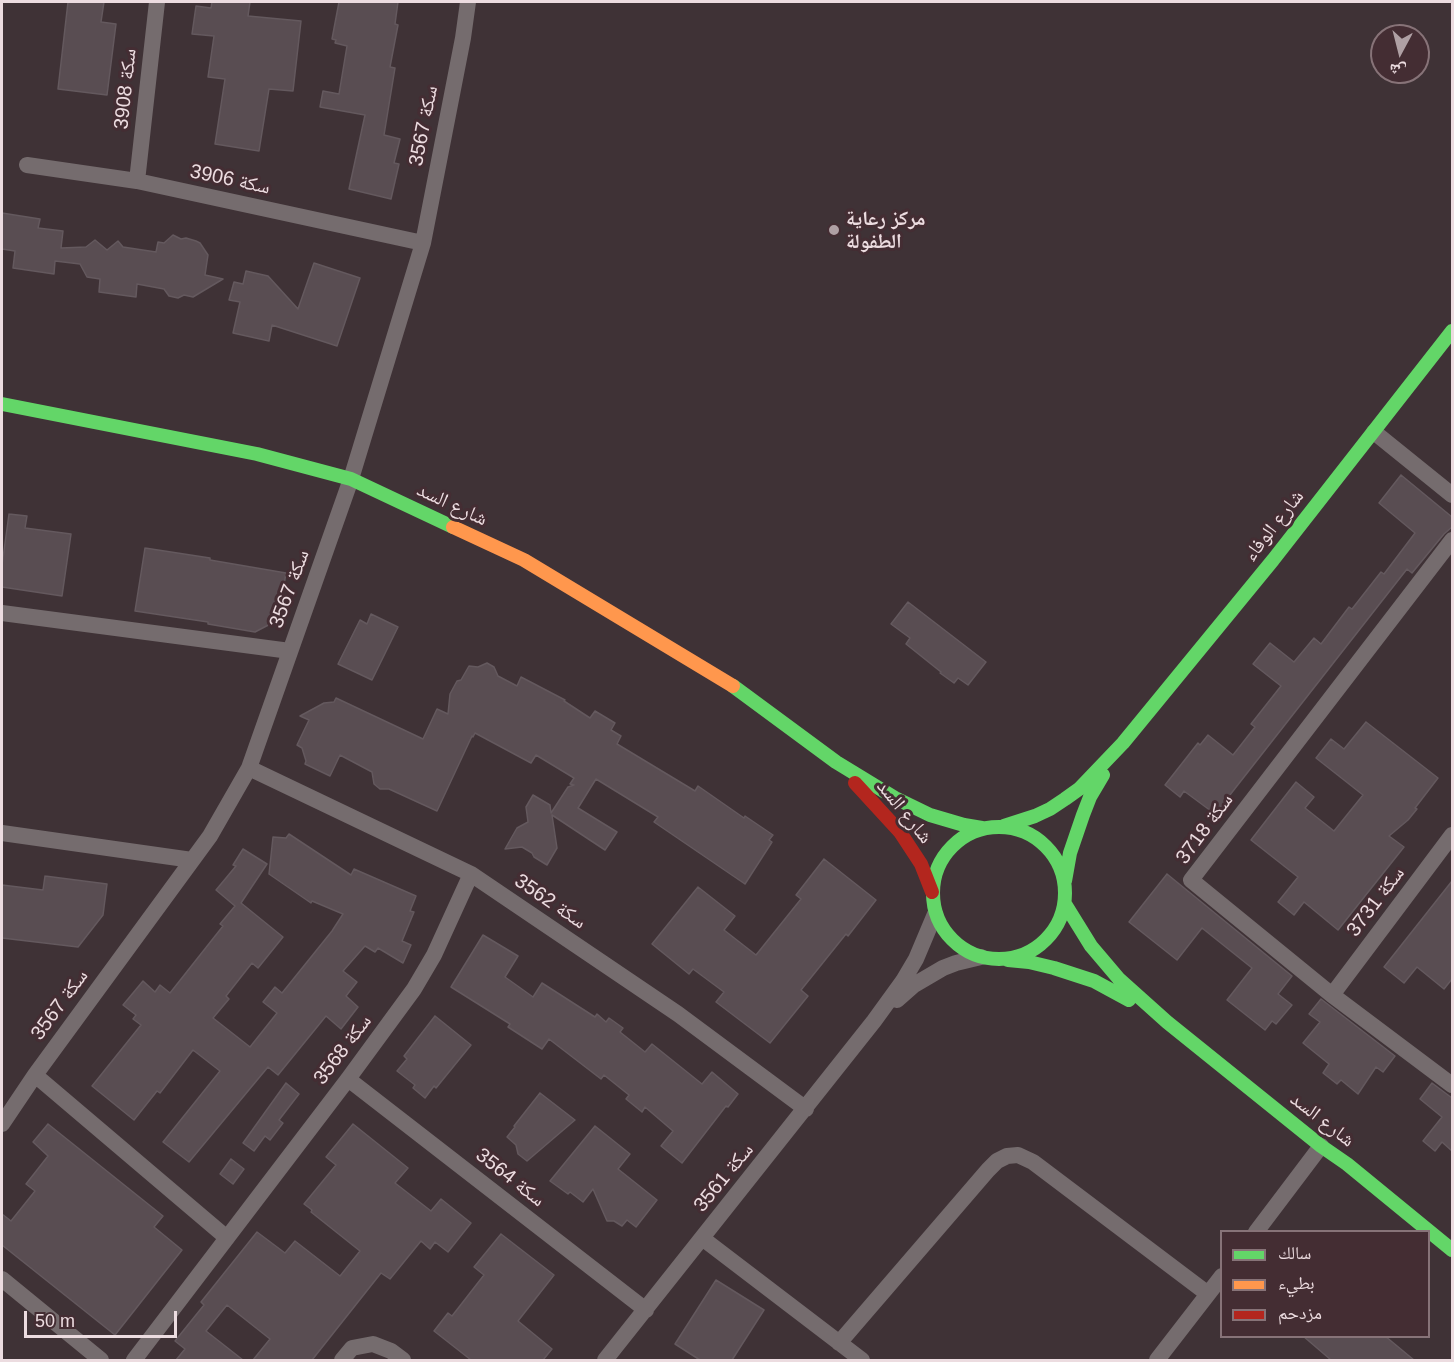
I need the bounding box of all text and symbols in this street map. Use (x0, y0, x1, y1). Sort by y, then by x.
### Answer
north arrow (1370, 24, 1430, 84)
street label: سكة 3908 (110, 47, 142, 131)
text: ش (1389, 61, 1407, 80)
street label: سكة 3567 (404, 84, 444, 168)
street label: سكة 3906 (188, 160, 272, 200)
place label: مركز رعاية الطفولة (846, 207, 925, 254)
marker: مركز رعاية الطفولة (827, 223, 841, 237)
street label: شارع السد (413, 478, 491, 532)
street label: شارع الوفاء (1239, 485, 1309, 567)
street label: سكة 3567 (265, 547, 315, 631)
street label: شارع السد (871, 775, 937, 849)
street label: سكة 3718 (1171, 789, 1239, 869)
street label: سكة 3731 (1342, 862, 1410, 942)
street label: سكة 3562 (510, 869, 590, 935)
street label: سكة 3567 (26, 965, 94, 1045)
street label: سكة 3568 (309, 1010, 377, 1090)
street label: شارع السد (1285, 1087, 1359, 1153)
street label: سكة 3561 (689, 1139, 759, 1217)
street label: سكة 3564 (471, 1143, 549, 1213)
legend (1220, 1230, 1430, 1338)
text: سالك (1278, 1243, 1311, 1263)
text: بطيء (1278, 1273, 1315, 1293)
scale bar (27, 1299, 180, 1337)
text: مزدحم (1278, 1303, 1322, 1323)
text: 50 m (35, 1311, 75, 1331)

